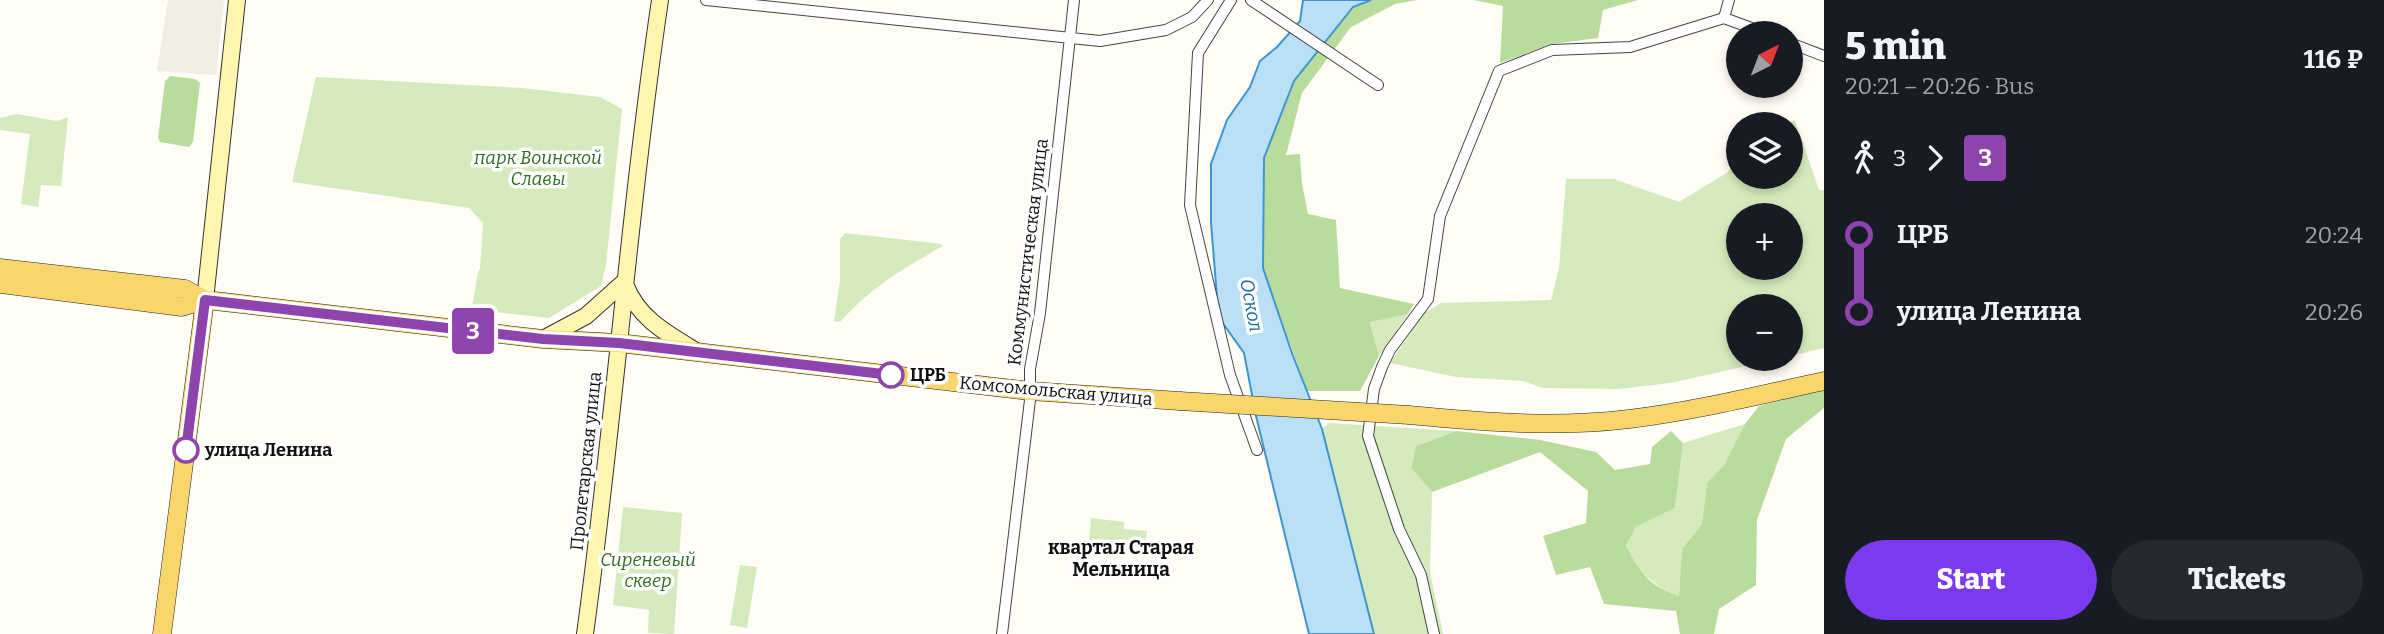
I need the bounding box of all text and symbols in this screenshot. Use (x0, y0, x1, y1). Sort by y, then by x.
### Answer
north arrow (1726, 21, 1802, 98)
map controls (1726, 21, 1803, 371)
text: 5 min (1845, 23, 1946, 69)
text: 116 ₽ (2303, 44, 2363, 75)
text: 20:21 – 20:26 · Bus (1845, 72, 2034, 100)
button: layers (1726, 112, 1803, 189)
street label: Коммунистическая улица (1003, 137, 1053, 367)
icon: walk (1845, 139, 1883, 177)
icon: forward (1916, 139, 1954, 177)
text: 3 (1893, 144, 1906, 172)
text: 3 (1978, 144, 1992, 172)
park label: парк Воинской Славы (473, 147, 602, 190)
button: + (1726, 203, 1803, 280)
text: ЦРБ (1897, 219, 1949, 250)
text: 20:24 (2305, 221, 2363, 249)
water label: Оскол (1235, 277, 1268, 333)
button: − (1726, 294, 1803, 371)
text: улица Ленина (1897, 296, 2081, 327)
text: 20:26 (2305, 298, 2363, 326)
line badge: 3 (450, 308, 496, 354)
text: 3 (466, 317, 480, 345)
marker: ЦРБ (878, 362, 904, 388)
place label: ЦРБ (910, 364, 946, 386)
street label: Пролетарская улица (566, 370, 606, 552)
street label: Комсомольская улица (958, 372, 1154, 410)
marker: улица Ленина (173, 437, 199, 463)
place label: улица Ленина (204, 439, 332, 461)
district label: квартал Старая Мельница (1048, 536, 1194, 581)
button: Start (1845, 540, 2097, 620)
button: Tickets (2111, 540, 2363, 620)
park label: Сиреневый сквер (600, 549, 696, 592)

